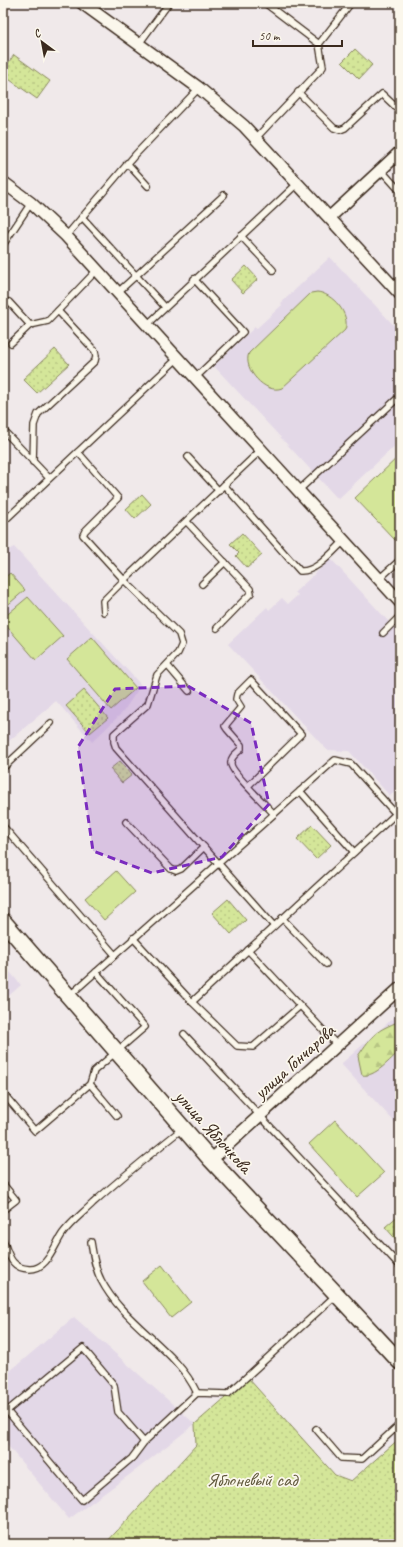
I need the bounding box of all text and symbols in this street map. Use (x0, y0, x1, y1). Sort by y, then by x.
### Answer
north arrow (22, 22, 62, 62)
scale bar (253, 22, 342, 48)
text: С (31, 25, 44, 41)
text: 50 m (259, 28, 281, 44)
street label: улица Гончарова (248, 1018, 342, 1105)
street label: улица Яблочкова (169, 1084, 259, 1180)
park label: Яблоневый сад (207, 1468, 299, 1492)

